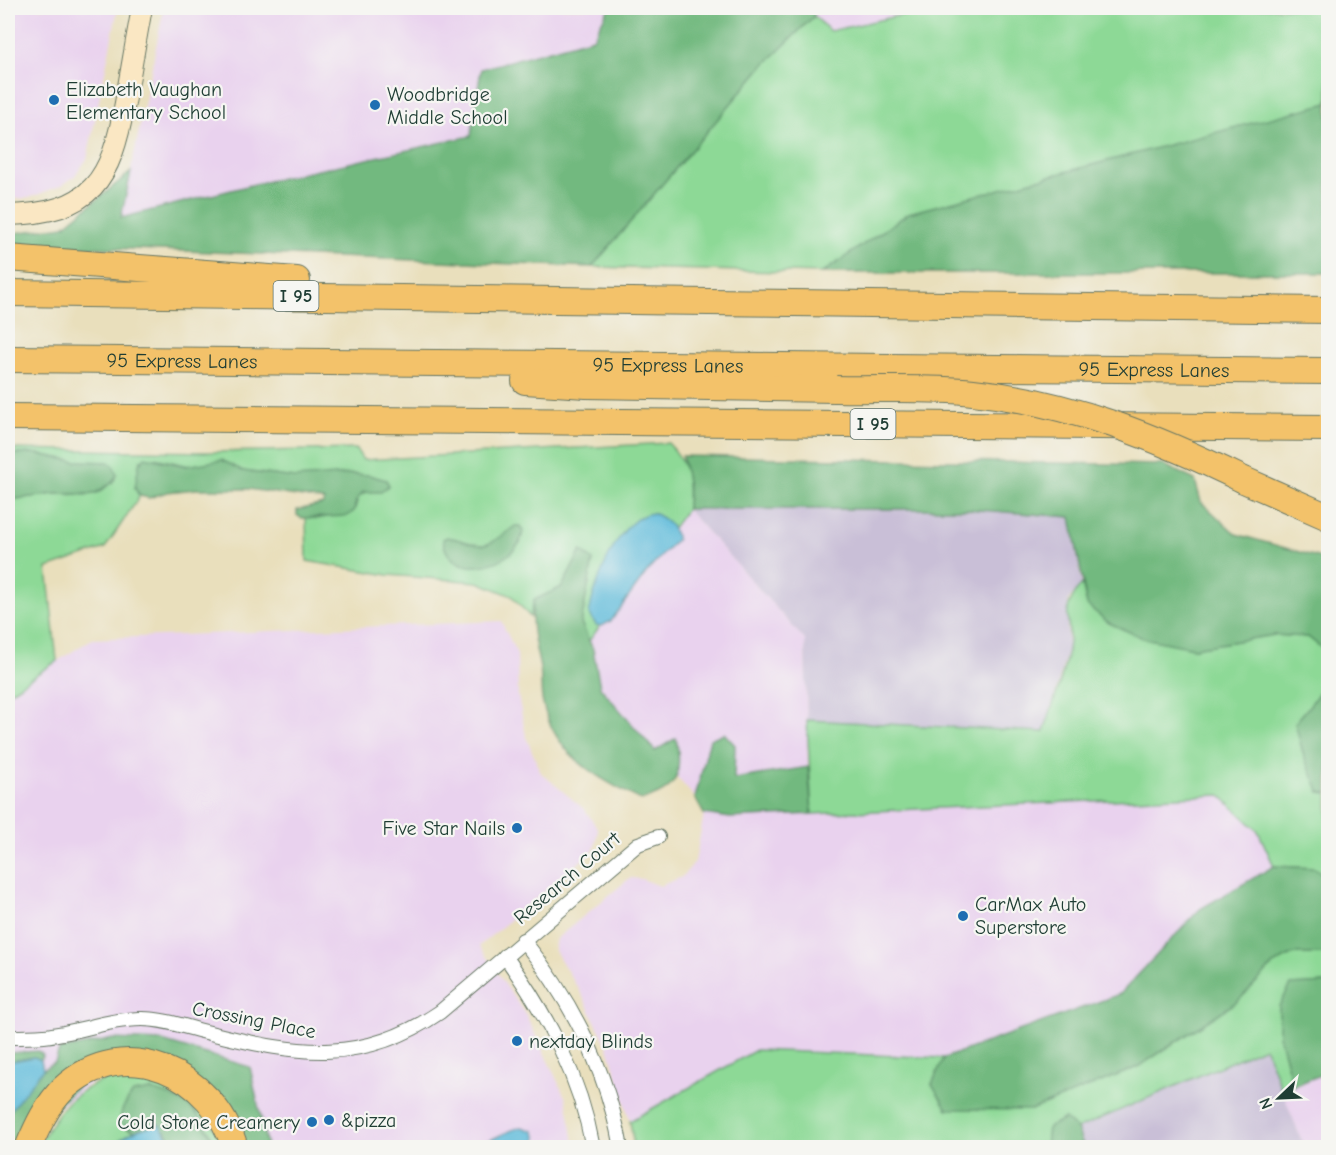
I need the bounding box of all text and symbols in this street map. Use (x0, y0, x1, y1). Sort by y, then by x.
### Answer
place label: Elizabeth Vaughan Elementary School (66, 78, 226, 124)
place label: Woodbridge Middle School (387, 83, 508, 129)
marker: Elizabeth Vaughan Elementary School (47, 93, 61, 107)
marker: Woodbridge Middle School (368, 98, 382, 112)
road number: I 95 (274, 281, 318, 311)
street label: 95 Express Lanes (107, 348, 257, 373)
street label: 95 Express Lanes (593, 353, 743, 377)
street label: 95 Express Lanes (1079, 357, 1229, 382)
road number: I 95 (850, 409, 896, 439)
place label: Five Star Nails (382, 817, 505, 840)
marker: Five Star Nails (510, 821, 524, 835)
street label: Research Court (509, 826, 626, 929)
place label: CarMax Auto Superstore (975, 893, 1086, 939)
marker: CarMax Auto Superstore (956, 909, 970, 923)
street label: Crossing Place (190, 997, 318, 1043)
place label: nextday Blinds (529, 1030, 653, 1053)
marker: nextday Blinds (510, 1034, 524, 1048)
north arrow (1249, 1068, 1309, 1128)
text: N (1256, 1095, 1276, 1112)
place label: &pizza (341, 1109, 396, 1132)
place label: Cold Stone Creamery (117, 1111, 300, 1134)
marker: &pizza (322, 1113, 336, 1127)
marker: Cold Stone Creamery (305, 1115, 319, 1129)

